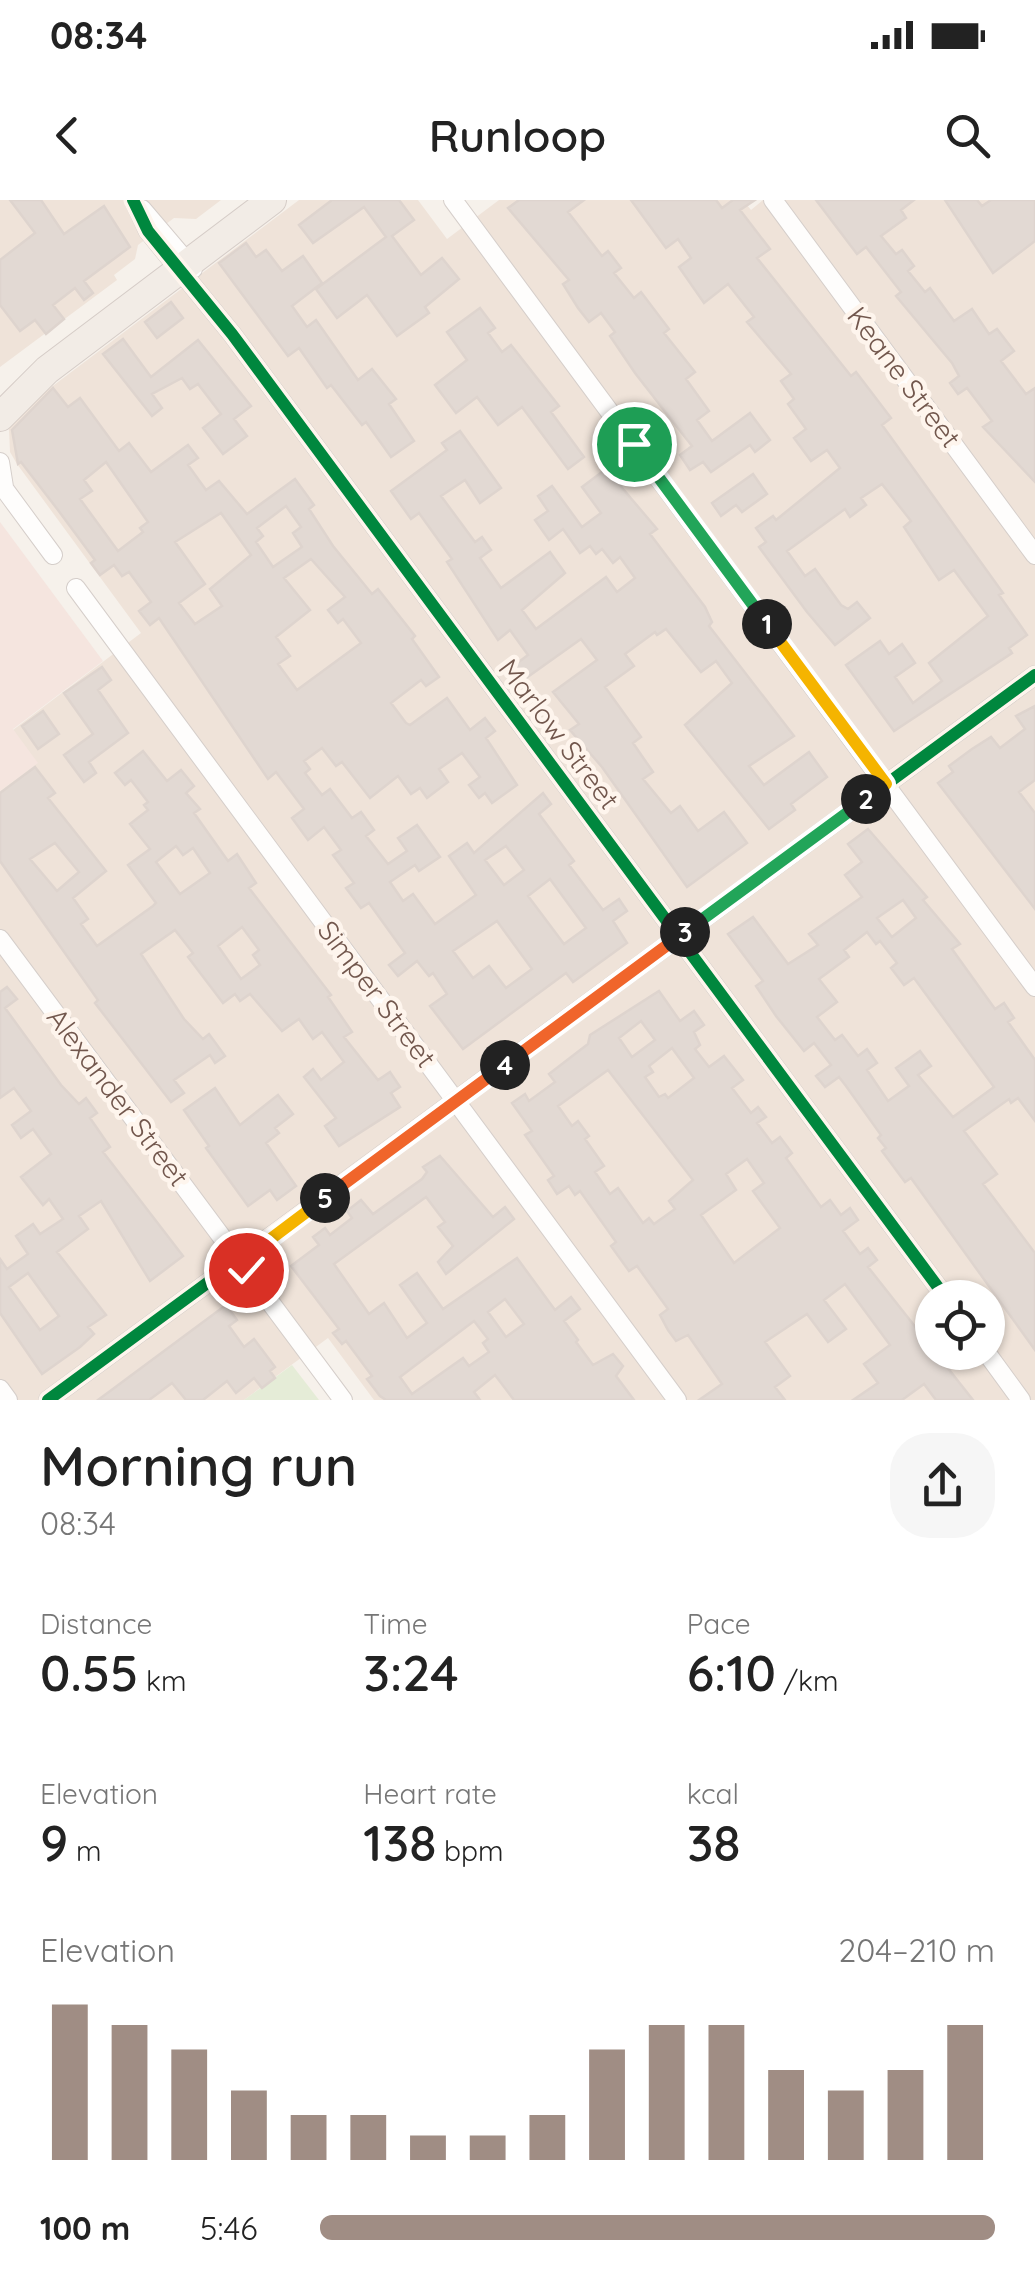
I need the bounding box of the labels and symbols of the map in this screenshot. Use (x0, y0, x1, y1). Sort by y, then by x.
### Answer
street label: Keane Street (840, 299, 969, 454)
pin (592, 402, 677, 487)
pin: 1 (742, 599, 792, 649)
street label: Marlow Street (491, 652, 627, 816)
pin: 2 (841, 774, 891, 824)
pin: 3 (660, 907, 710, 957)
street label: Simper Street (311, 913, 444, 1074)
street label: Alexander Street (40, 1001, 197, 1193)
pin: 4 (480, 1040, 530, 1090)
pin: 5 (300, 1173, 350, 1223)
pin (204, 1228, 289, 1313)

